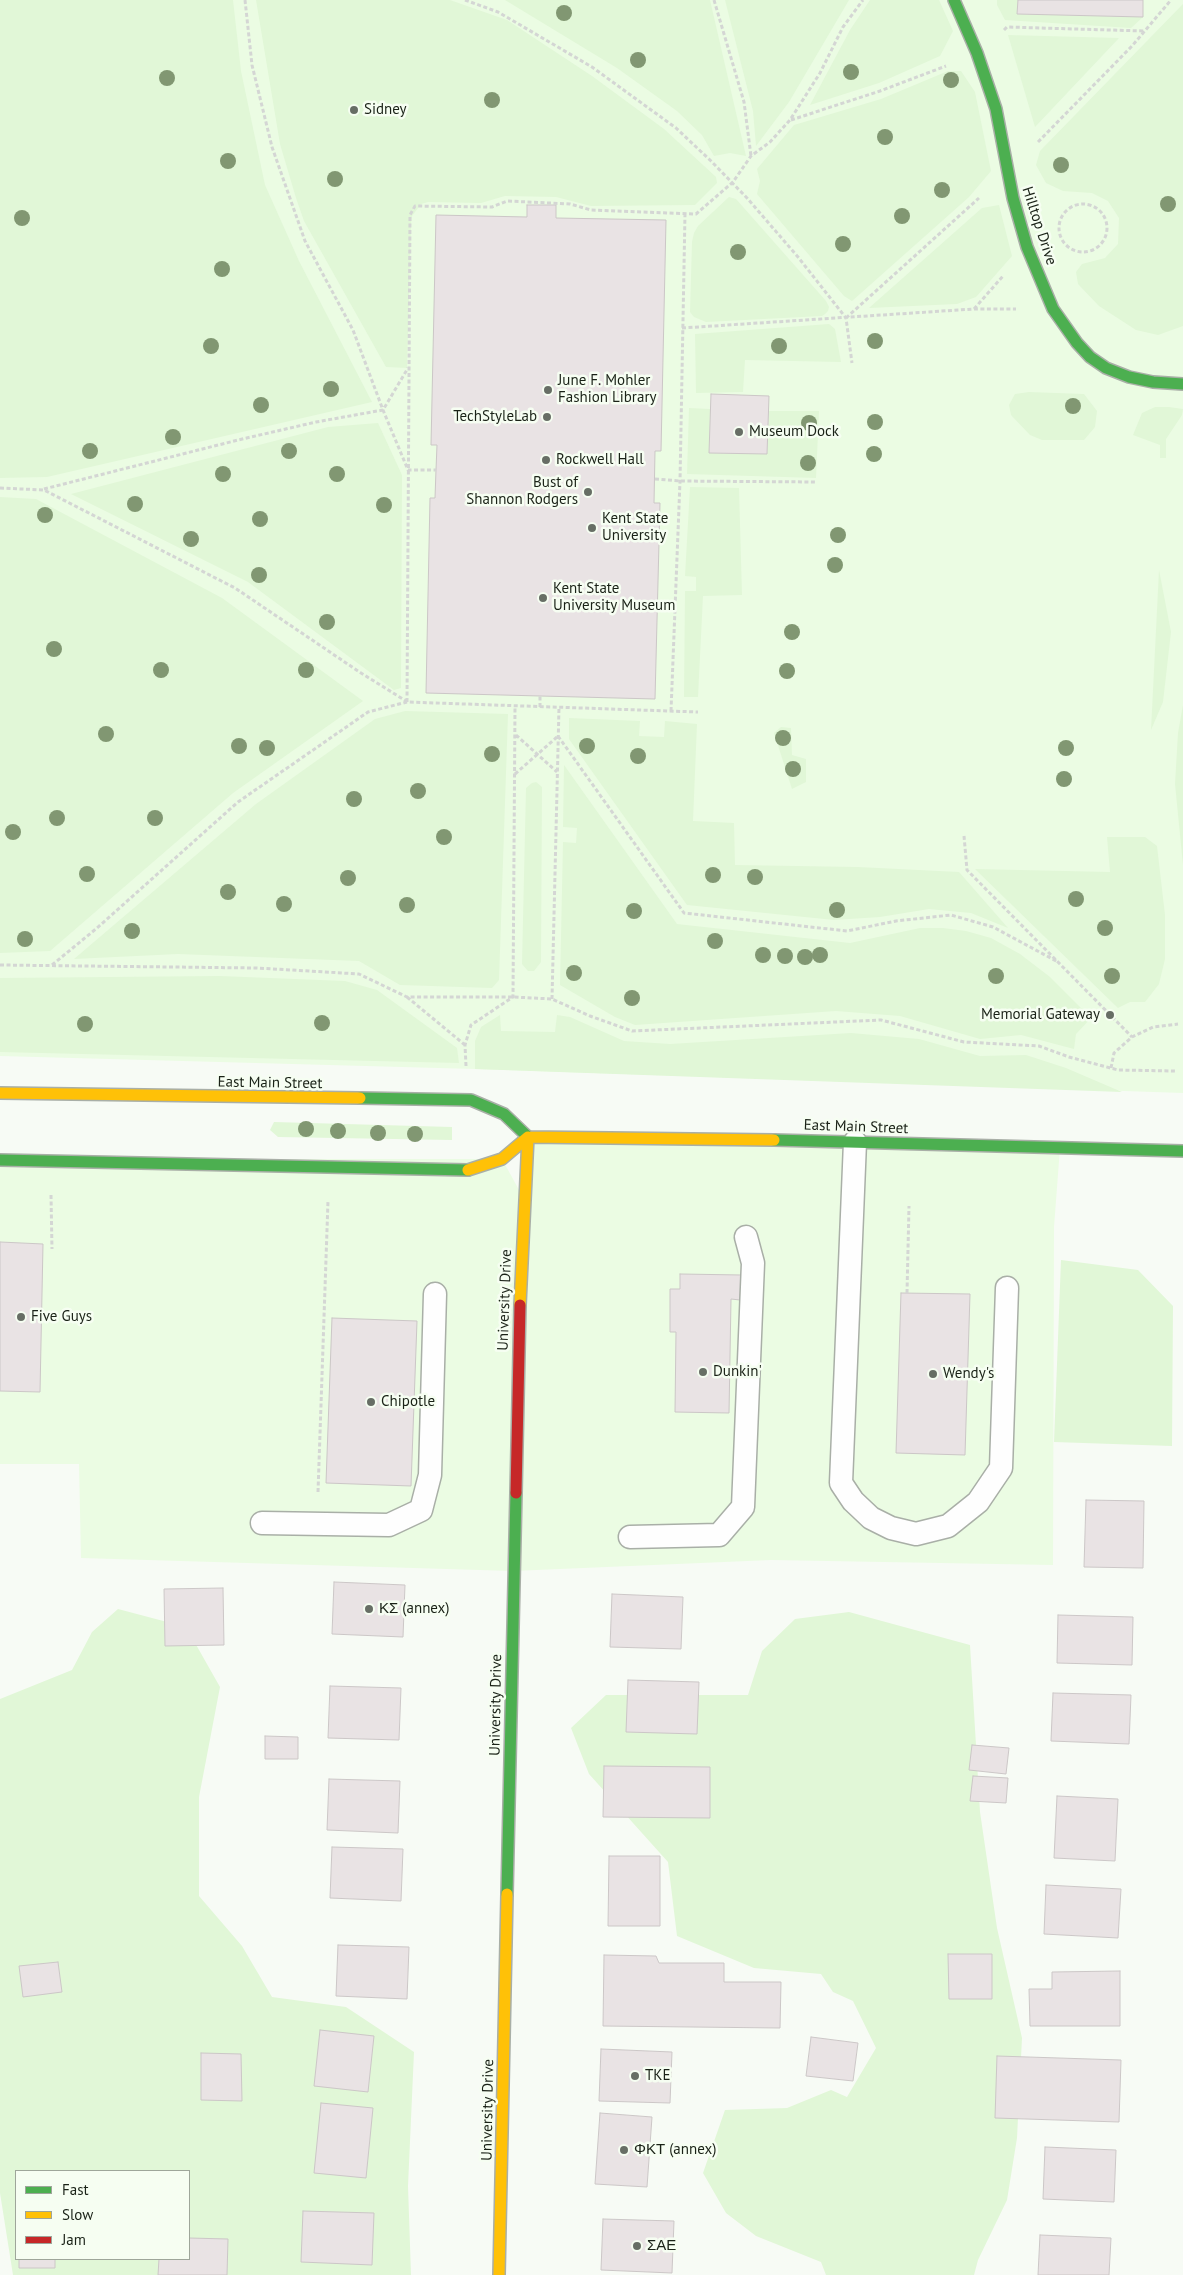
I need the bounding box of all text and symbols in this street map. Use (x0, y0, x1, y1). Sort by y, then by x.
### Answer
place label: Sidney (364, 101, 407, 119)
marker: Sidney (348, 104, 360, 116)
street label: Hilltop Drive (1018, 184, 1060, 268)
place label: June F. Mohler Fashion Library (558, 372, 656, 407)
marker: June F. Mohler Fashion Library (542, 384, 554, 396)
place label: TechStyleLab (453, 408, 537, 426)
marker: TechStyleLab (541, 411, 553, 423)
place label: Museum Dock (749, 423, 839, 441)
marker: Museum Dock (733, 426, 745, 438)
place label: Rockwell Hall (556, 451, 644, 469)
marker: Rockwell Hall (540, 454, 552, 466)
place label: Bust of Shannon Rodgers (466, 474, 578, 509)
marker: Bust of Shannon Rodgers (582, 486, 594, 498)
place label: Kent State University (602, 510, 668, 545)
marker: Kent State University (586, 522, 598, 534)
place label: Kent State University Museum (553, 580, 675, 615)
marker: Kent State University Museum (537, 592, 549, 604)
place label: Memorial Gateway (981, 1006, 1100, 1024)
marker: Memorial Gateway (1104, 1009, 1116, 1021)
street label: East Main Street (217, 1073, 323, 1093)
street label: East Main Street (803, 1116, 909, 1138)
street label: University Drive (494, 1249, 516, 1351)
place label: Five Guys (31, 1308, 92, 1326)
marker: Five Guys (15, 1311, 27, 1323)
place label: Dunkin' (713, 1363, 762, 1381)
place label: Wendy's (943, 1365, 994, 1383)
marker: Dunkin' (697, 1366, 709, 1378)
marker: Wendy's (927, 1368, 939, 1380)
place label: Chipotle (381, 1393, 435, 1411)
marker: Chipotle (365, 1396, 377, 1408)
place label: ΚΣ (annex) (379, 1600, 450, 1618)
marker: ΚΣ (annex) (363, 1603, 375, 1615)
street label: University Drive (486, 1654, 506, 1756)
street label: University Drive (478, 2059, 498, 2161)
place label: TKE (645, 2067, 671, 2085)
marker: TKE (629, 2070, 641, 2082)
place label: ΦΚΤ (annex) (634, 2141, 716, 2159)
marker: ΦΚΤ (annex) (618, 2144, 630, 2156)
legend (15, 2170, 190, 2260)
text: Fast (62, 2180, 89, 2199)
text: Slow (62, 2205, 93, 2224)
text: Jam (62, 2230, 86, 2249)
place label: ΣΑΕ (647, 2237, 676, 2255)
marker: ΣΑΕ (631, 2240, 643, 2252)

